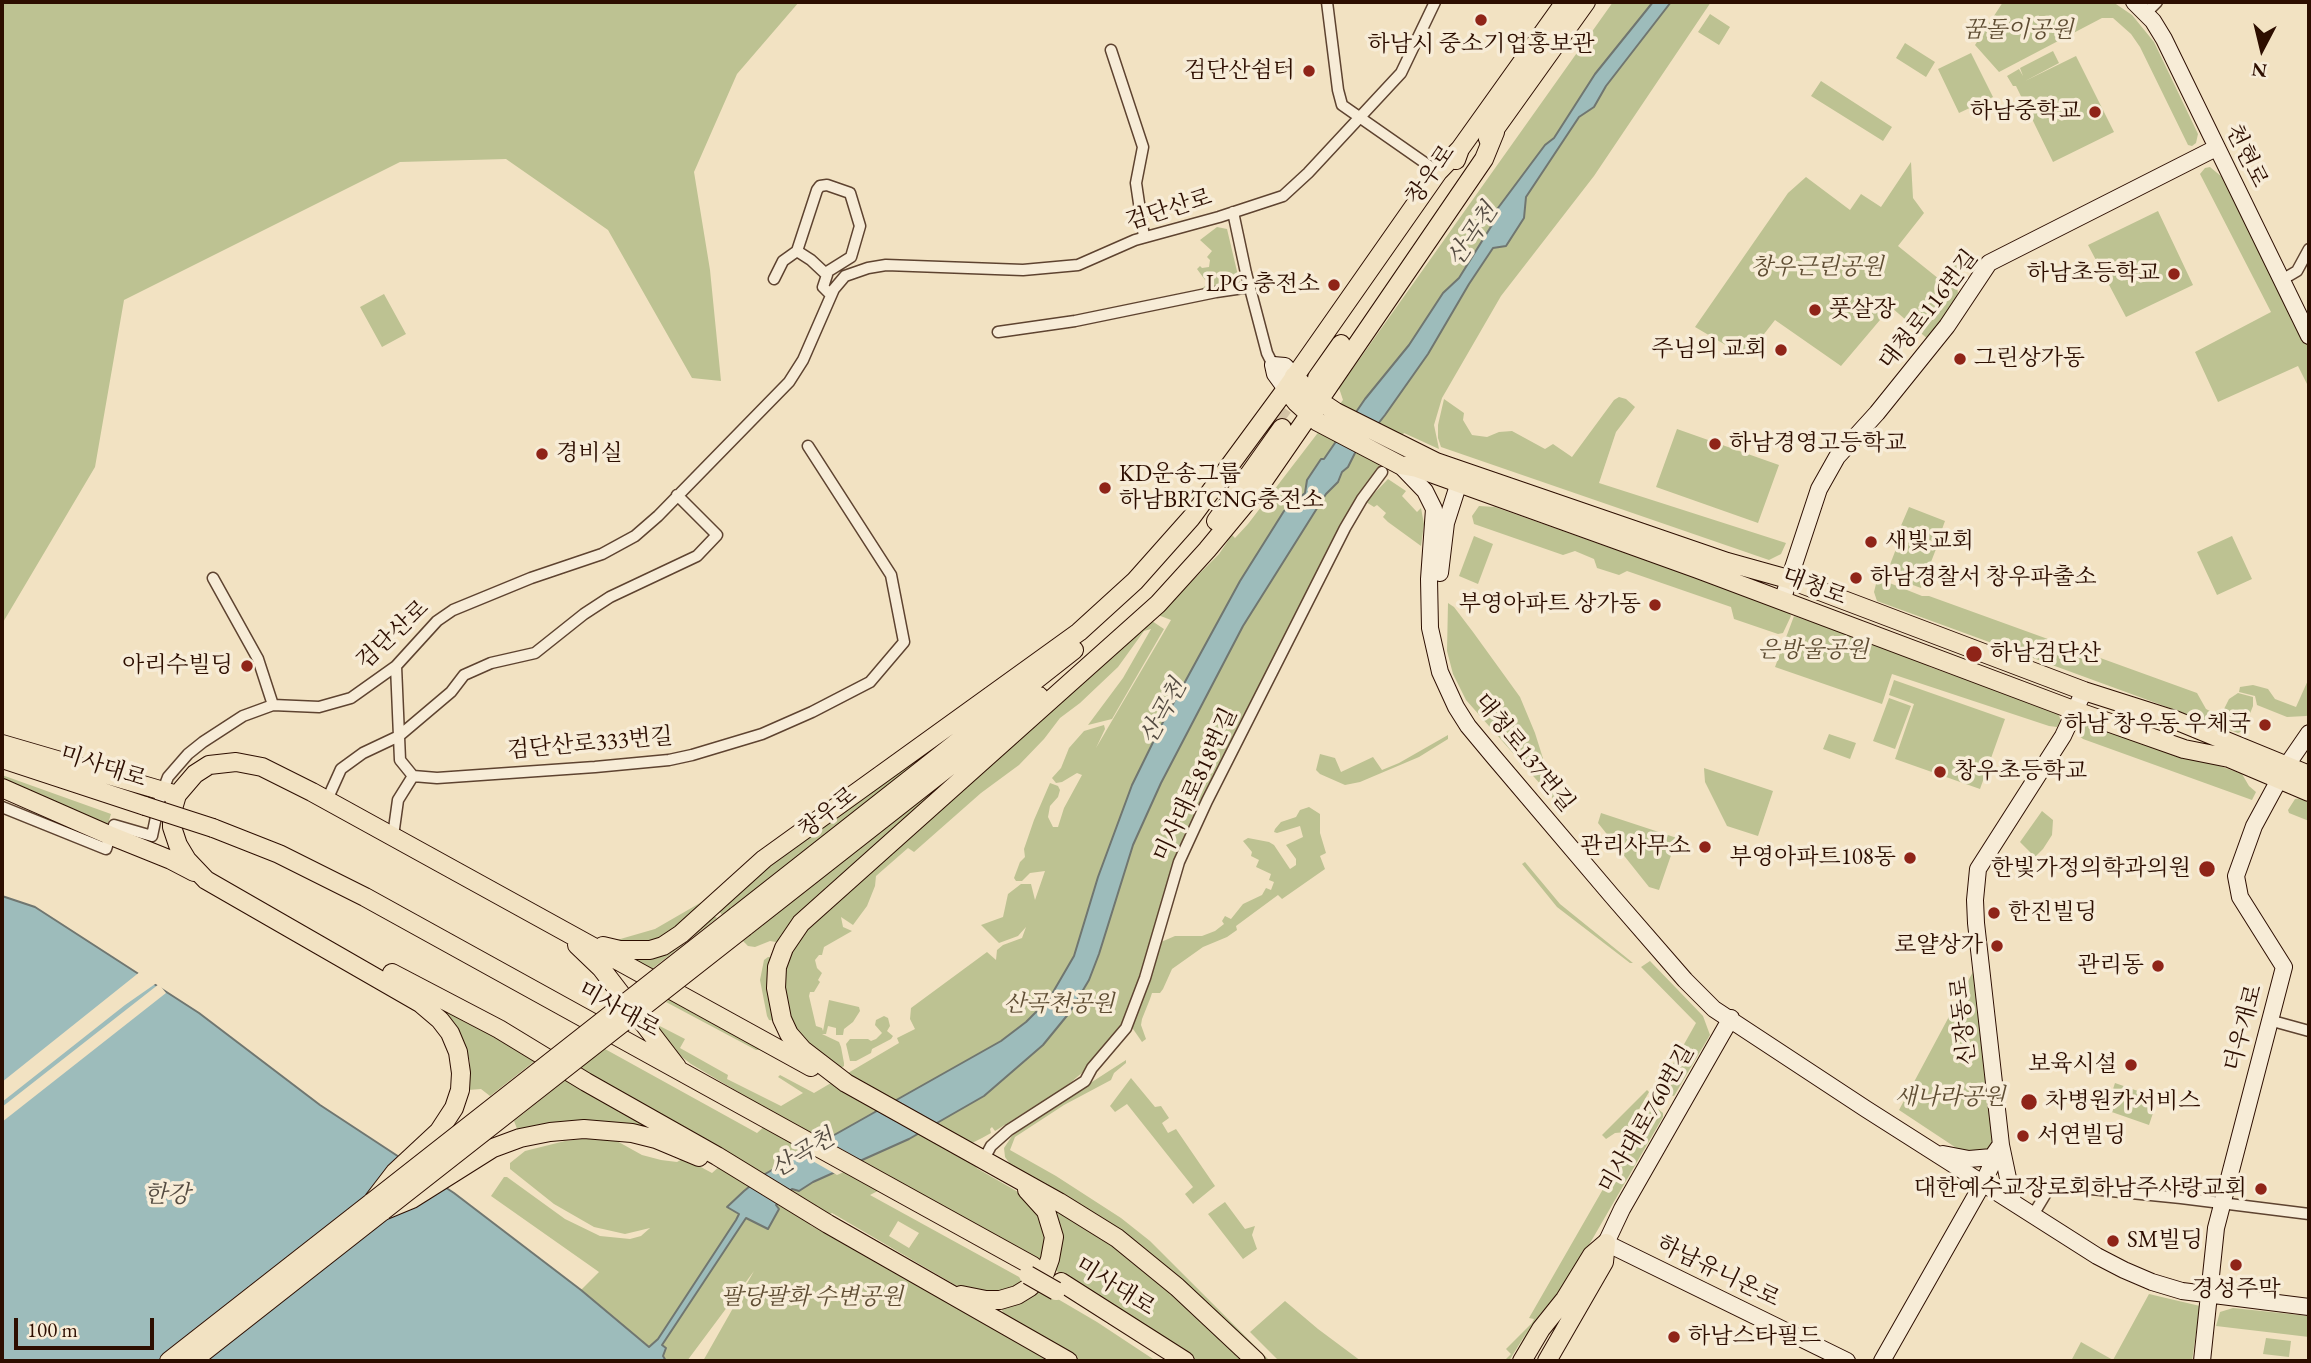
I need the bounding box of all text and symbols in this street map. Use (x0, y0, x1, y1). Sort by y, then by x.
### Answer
marker: 하남시 중소기업홍보관 (1473, 12, 1489, 28)
north arrow (2227, 14, 2297, 84)
park label: 꿈돌이공원 (1962, 17, 2074, 45)
place label: 하남시 중소기업홍보관 (1368, 31, 1594, 59)
place label: 검단산쉼터 (1184, 57, 1295, 85)
text: N (2250, 57, 2269, 84)
marker: 검단산쉼터 (1301, 63, 1317, 79)
place label: 하남중학교 (1970, 98, 2081, 126)
marker: 하남중학교 (2087, 104, 2103, 120)
street label: 천현로 (2219, 120, 2273, 192)
street label: 창우로 (1401, 140, 1461, 210)
street label: 검단산로 (1122, 184, 1216, 236)
water label: 산곡천 (1442, 198, 1504, 272)
street label: 대청로116번길 (1874, 245, 1984, 375)
park label: 창우근린공원 (1750, 254, 1884, 282)
place label: 하남초등학교 (2027, 260, 2160, 288)
marker: 하남초등학교 (2166, 266, 2182, 282)
place label: LPG 충전소 (1206, 271, 1320, 299)
marker: LPG 충전소 (1326, 277, 1342, 293)
place label: 풋살장 (1829, 296, 1896, 324)
marker: 풋살장 (1807, 302, 1823, 318)
place label: 주님의 교회 (1651, 336, 1767, 364)
marker: 주님의 교회 (1773, 342, 1789, 358)
place label: 그린상가동 (1974, 345, 2085, 373)
marker: 그린상가동 (1952, 351, 1968, 367)
place label: 하남경영고등학교 (1729, 430, 1907, 458)
marker: 하남경영고등학교 (1707, 436, 1723, 452)
place label: 경비실 (556, 440, 623, 468)
marker: 경비실 (534, 446, 550, 462)
place label: KD운송그룹 하남BRTCNG충전소 (1119, 461, 1324, 515)
marker: KD운송그룹 하남BRTCNG충전소 (1097, 480, 1113, 496)
place label: 새빛교회 (1885, 528, 1974, 556)
marker: 새빛교회 (1863, 534, 1879, 550)
street label: 대청로 (1778, 562, 1850, 612)
place label: 하남경찰서 창우파출소 (1870, 564, 2097, 592)
marker: 하남경찰서 창우파출소 (1848, 570, 1864, 586)
place label: 부영아파트 상가동 (1459, 591, 1641, 619)
street label: 검단산로 (351, 595, 435, 675)
marker: 부영아파트 상가동 (1647, 597, 1663, 613)
park label: 은방울공원 (1757, 637, 1869, 665)
place label: 하남검단산 (1990, 640, 2101, 668)
marker: 하남검단산 (1964, 644, 1984, 664)
place label: 아리수빌딩 (122, 652, 233, 680)
marker: 아리수빌딩 (239, 658, 255, 674)
water label: 산곡천 (1135, 675, 1193, 749)
street label: 대청로137번길 (1468, 688, 1580, 818)
street label: 미사대로818번길 (1148, 704, 1244, 866)
place label: 하남 창우동 우체국 (2064, 711, 2251, 739)
marker: 하남 창우동 우체국 (2257, 717, 2273, 733)
street label: 검단산로333번길 (506, 723, 674, 765)
street label: 미사대로 (56, 740, 150, 794)
place label: 창우초등학교 (1954, 758, 2087, 786)
marker: 창우초등학교 (1932, 764, 1948, 780)
street label: 창우로 (793, 782, 863, 844)
place label: 관리사무소 (1580, 833, 1691, 861)
marker: 관리사무소 (1697, 839, 1713, 855)
place label: 부영아파트108동 (1730, 844, 1896, 872)
marker: 부영아파트108동 (1902, 850, 1918, 866)
place label: 한빛가정의학과의원 (1991, 855, 2191, 883)
marker: 한빛가정의학과의원 (2197, 859, 2217, 879)
place label: 한진빌딩 (2008, 899, 2097, 927)
marker: 한진빌딩 (1986, 905, 2002, 921)
place label: 로얄상가 (1894, 932, 1983, 960)
marker: 로얄상가 (1989, 938, 2005, 954)
place label: 관리동 (2077, 952, 2144, 980)
marker: 관리동 (2150, 958, 2166, 974)
street label: 신장동로 (1946, 975, 1982, 1067)
street label: 미사대로 (573, 976, 665, 1044)
street label: 더우개로 (2219, 982, 2269, 1074)
park label: 산곡천공원 (1003, 991, 1115, 1019)
street label: 미사대로760번길 (1593, 1040, 1701, 1198)
place label: 보육시설 (2028, 1051, 2117, 1079)
marker: 보육시설 (2123, 1057, 2139, 1073)
park label: 새나라공원 (1894, 1084, 2006, 1112)
place label: 차병원카서비스 (2045, 1088, 2201, 1116)
marker: 차병원카서비스 (2019, 1092, 2039, 1112)
place label: 서연빌딩 (2037, 1122, 2126, 1150)
water label: 산곡천 (766, 1124, 840, 1184)
marker: 서연빌딩 (2015, 1128, 2031, 1144)
place label: 대한예수교장로회하남주사랑교회 (1914, 1175, 2247, 1203)
water label: 한강 (144, 1181, 190, 1209)
marker: 대한예수교장로회하남주사랑교회 (2253, 1181, 2269, 1197)
place label: SM빌딩 (2127, 1227, 2203, 1255)
street label: 하남유니온로 (1652, 1230, 1784, 1314)
marker: SM빌딩 (2105, 1233, 2121, 1249)
street label: 미사대로 (1070, 1252, 1160, 1322)
marker: 경성주막 (2228, 1257, 2244, 1273)
place label: 경성주막 (2192, 1276, 2280, 1304)
park label: 팔당팔화 수변공원 (721, 1284, 903, 1312)
scale bar (18, 1304, 158, 1348)
text: 100 m (27, 1316, 78, 1343)
place label: 하남스타필드 (1688, 1323, 1821, 1351)
marker: 하남스타필드 (1666, 1329, 1682, 1345)

